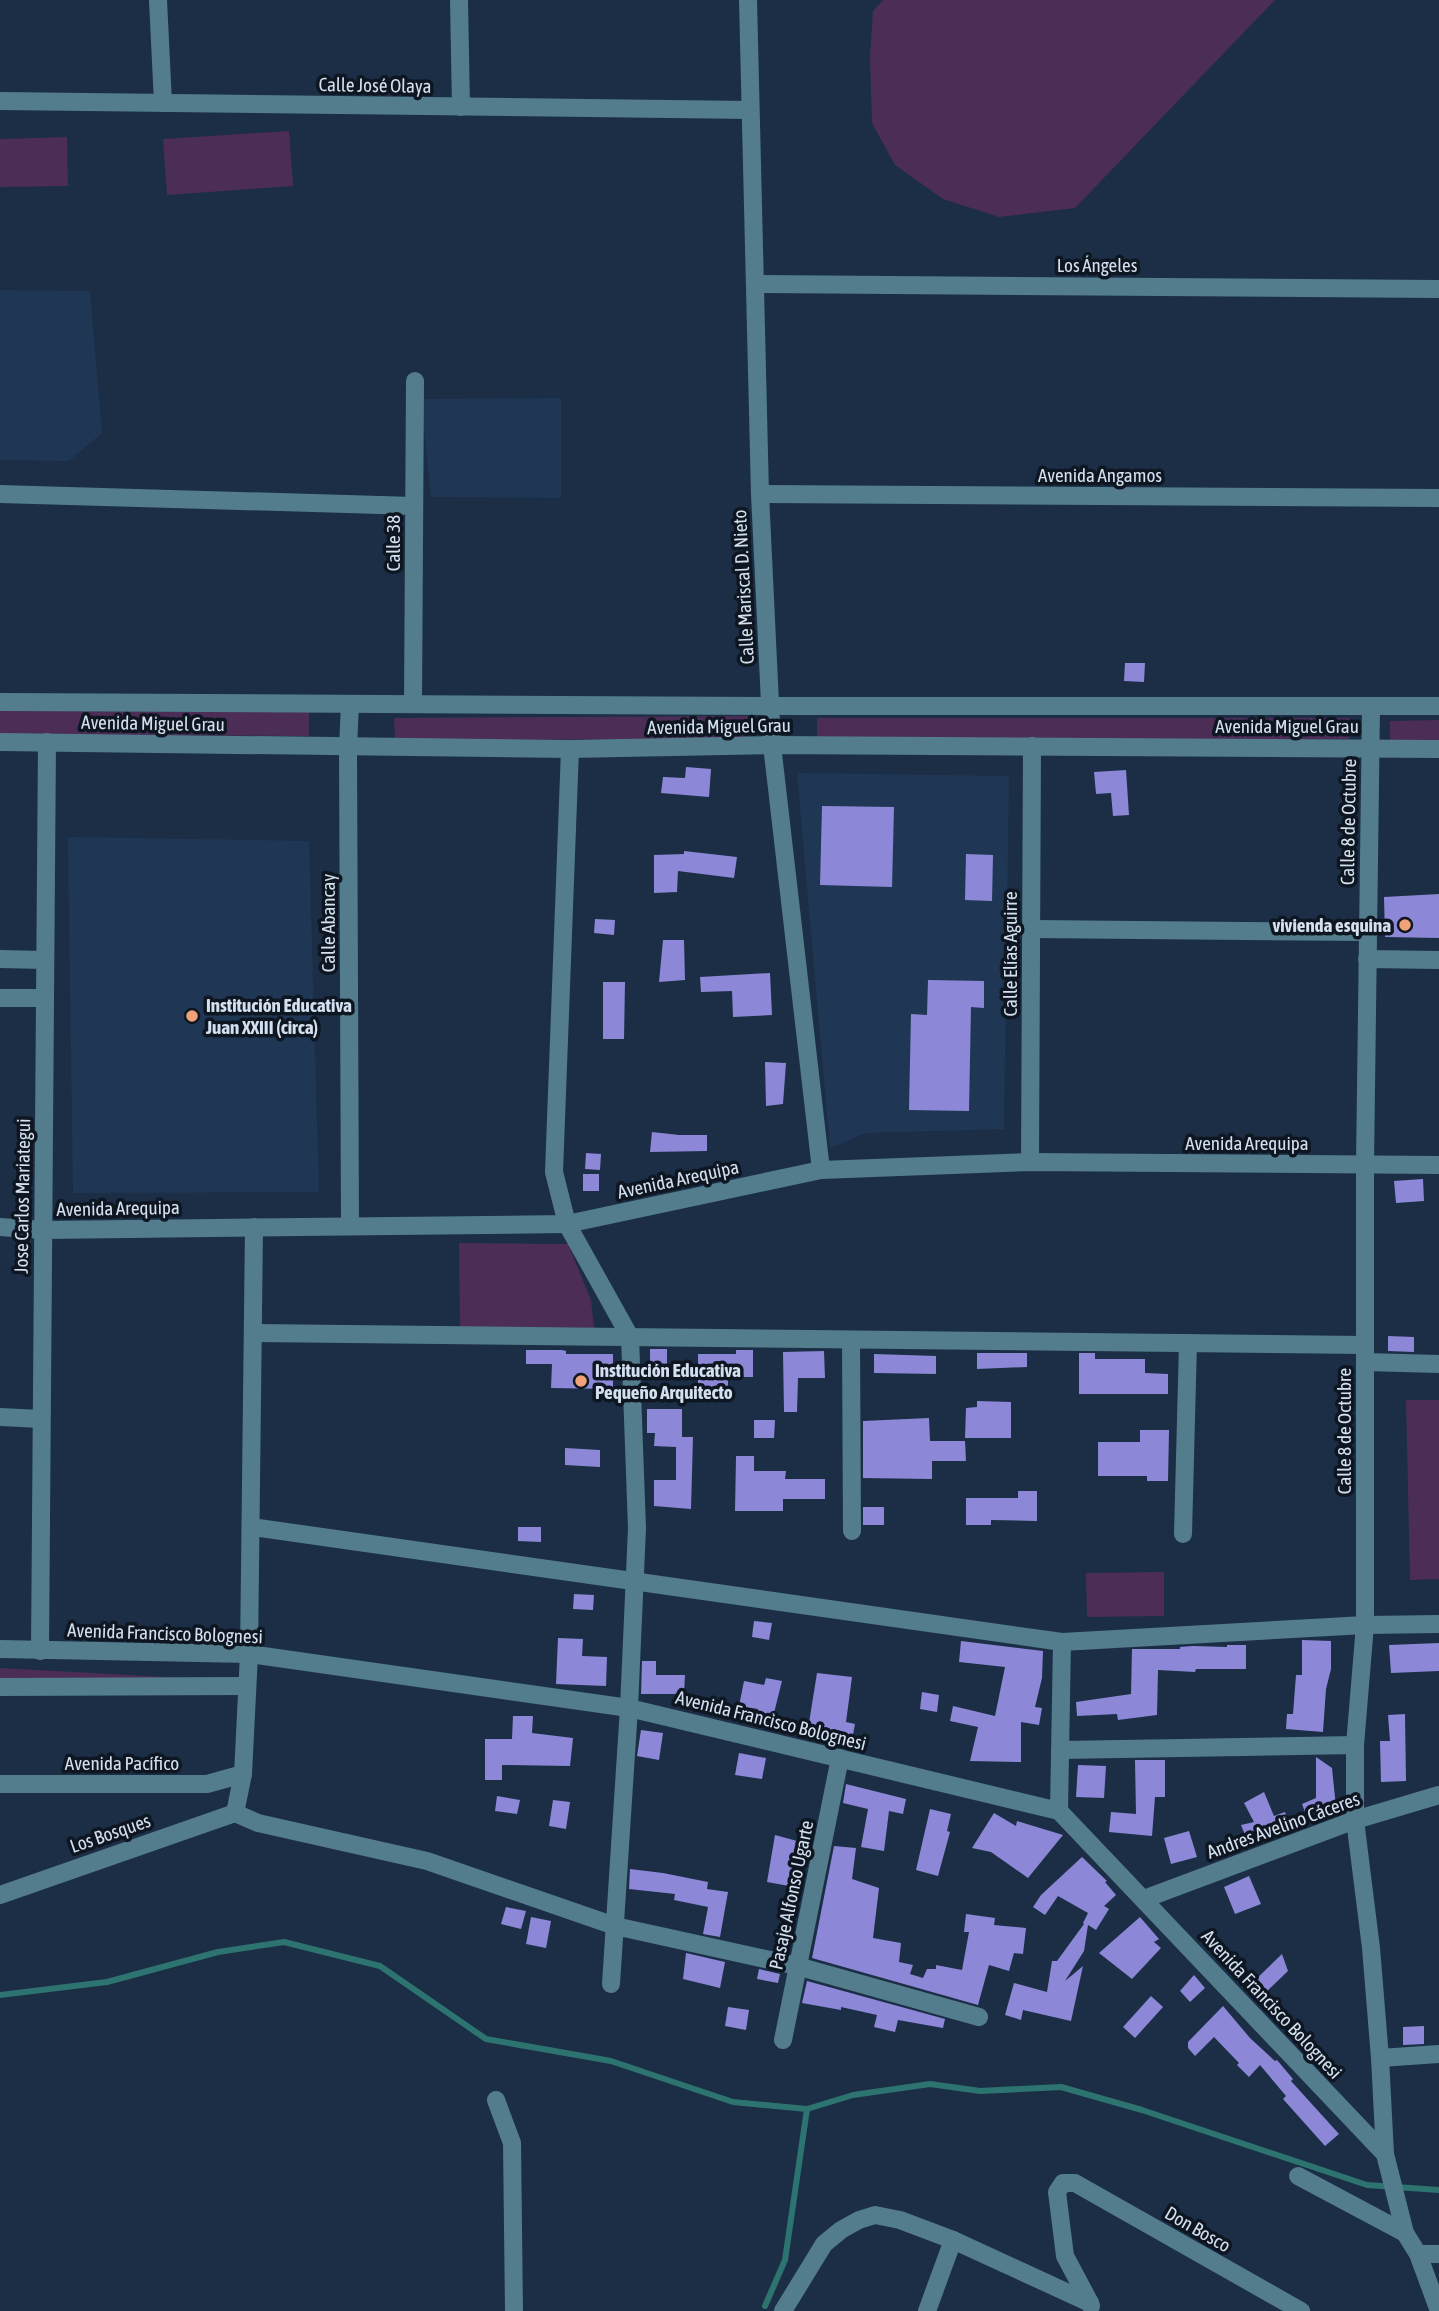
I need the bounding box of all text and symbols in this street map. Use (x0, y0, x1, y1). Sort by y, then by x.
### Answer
street label: Calle José Olaya (318, 73, 432, 97)
street label: Los Ángeles (1057, 254, 1138, 276)
street label: Avenida Angamos (1038, 464, 1162, 486)
street label: Calle Mariscal D. Nieto (728, 509, 758, 665)
street label: Calle 38 (382, 515, 404, 571)
street label: Avenida Miguel Grau (81, 711, 225, 735)
street label: Avenida Miguel Grau (647, 714, 791, 738)
street label: Avenida Miguel Grau (1215, 715, 1359, 737)
street label: Calle 8 de Octubre (1336, 759, 1360, 885)
street label: Calle Abancay (317, 874, 339, 972)
street label: Calle Elías Aguirre (999, 891, 1021, 1017)
place label: vivienda esquina (1272, 914, 1391, 936)
marker: vivienda esquina (1397, 917, 1413, 933)
place label: Institución Educativa Juan XXIII (circa) (205, 994, 352, 1038)
marker: Institución Educativa Juan XXIII (circa) (184, 1008, 200, 1024)
street label: Jose Carlos Mariategui (10, 1118, 34, 1274)
street label: Avenida Arequipa (1185, 1132, 1309, 1154)
street label: Avenida Arequipa (615, 1155, 741, 1203)
street label: Avenida Arequipa (56, 1196, 180, 1220)
place label: Institución Educativa Pequeño Arquitecto (595, 1359, 741, 1403)
street label: Calle 8 de Octubre (1333, 1368, 1355, 1494)
marker: Institución Educativa Pequeño Arquitecto (573, 1373, 589, 1389)
street label: Avenida Francisco Bolognesi (67, 1619, 263, 1647)
street label: Avenida Francisco Bolognesi (673, 1686, 869, 1754)
street label: Avenida Pacífico (65, 1752, 179, 1774)
street label: Andres Avelino Cáceres (1204, 1787, 1363, 1863)
street label: Los Bosques (67, 1809, 153, 1857)
street label: Pasaje Alfonso Ugarte (764, 1818, 818, 1972)
street label: Avenida Francisco Bolognesi (1197, 1925, 1347, 2083)
street label: Don Bosco (1161, 2201, 1235, 2257)

